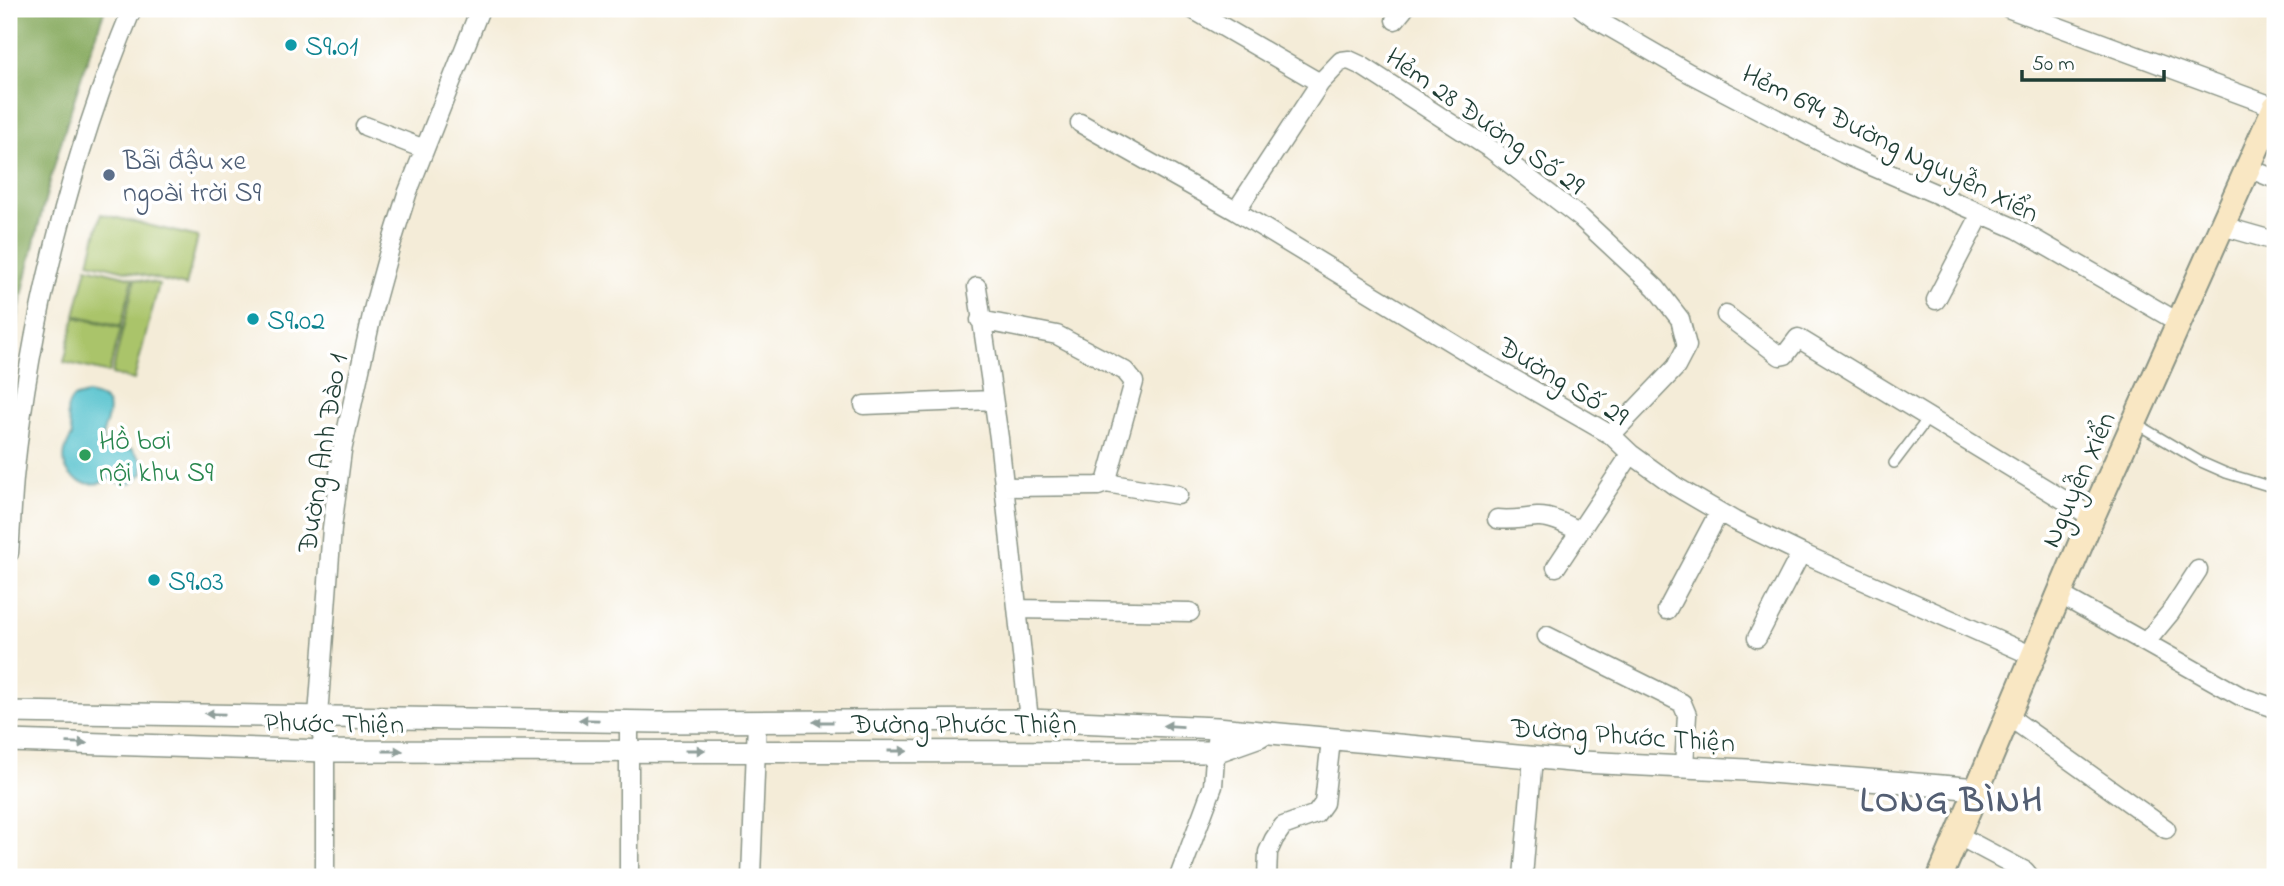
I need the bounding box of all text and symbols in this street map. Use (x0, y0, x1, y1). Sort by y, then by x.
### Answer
place label: S9.01 (305, 28, 358, 69)
marker: S9.01 (283, 37, 299, 53)
scale bar (2022, 38, 2163, 82)
street label: Hẻm 28 Đường Số 29 (1376, 39, 1593, 207)
text: 50 m (2032, 50, 2075, 80)
street label: Hẻm 694 Đường Nguyễn Xiển (1734, 55, 2045, 235)
place label: Bãi đậu xe ngoài trời S9 (122, 142, 262, 215)
marker: Bãi đậu xe ngoài trời S9 (101, 167, 117, 183)
place label: S9.02 (267, 302, 325, 343)
marker: S9.02 (245, 311, 261, 327)
street label: Đường Số 29 (1488, 327, 1636, 439)
street label: Đường Anh Đào 1 (288, 351, 360, 557)
street label: Nguyễn Xiển (2032, 406, 2128, 555)
place label: Hồ bơi nội khu S9 (99, 422, 214, 495)
marker: Hồ bơi nội khu S9 (77, 447, 93, 463)
place label: S9.03 (168, 563, 224, 604)
marker: S9.03 (146, 572, 162, 588)
street label: Phước Thiện (263, 704, 404, 747)
street label: Đường Phước Thiện (851, 706, 1076, 747)
one-way arrow (204, 709, 226, 720)
street label: Đường Phước Thiện (1508, 709, 1736, 766)
one-way arrow (578, 715, 600, 726)
one-way arrow (812, 716, 834, 728)
one-way arrow (1162, 721, 1184, 732)
one-way arrow (66, 737, 88, 749)
one-way arrow (685, 744, 707, 756)
one-way arrow (382, 745, 404, 757)
one-way arrow (888, 745, 910, 757)
district label: LONG BÌNH (1860, 777, 2044, 828)

